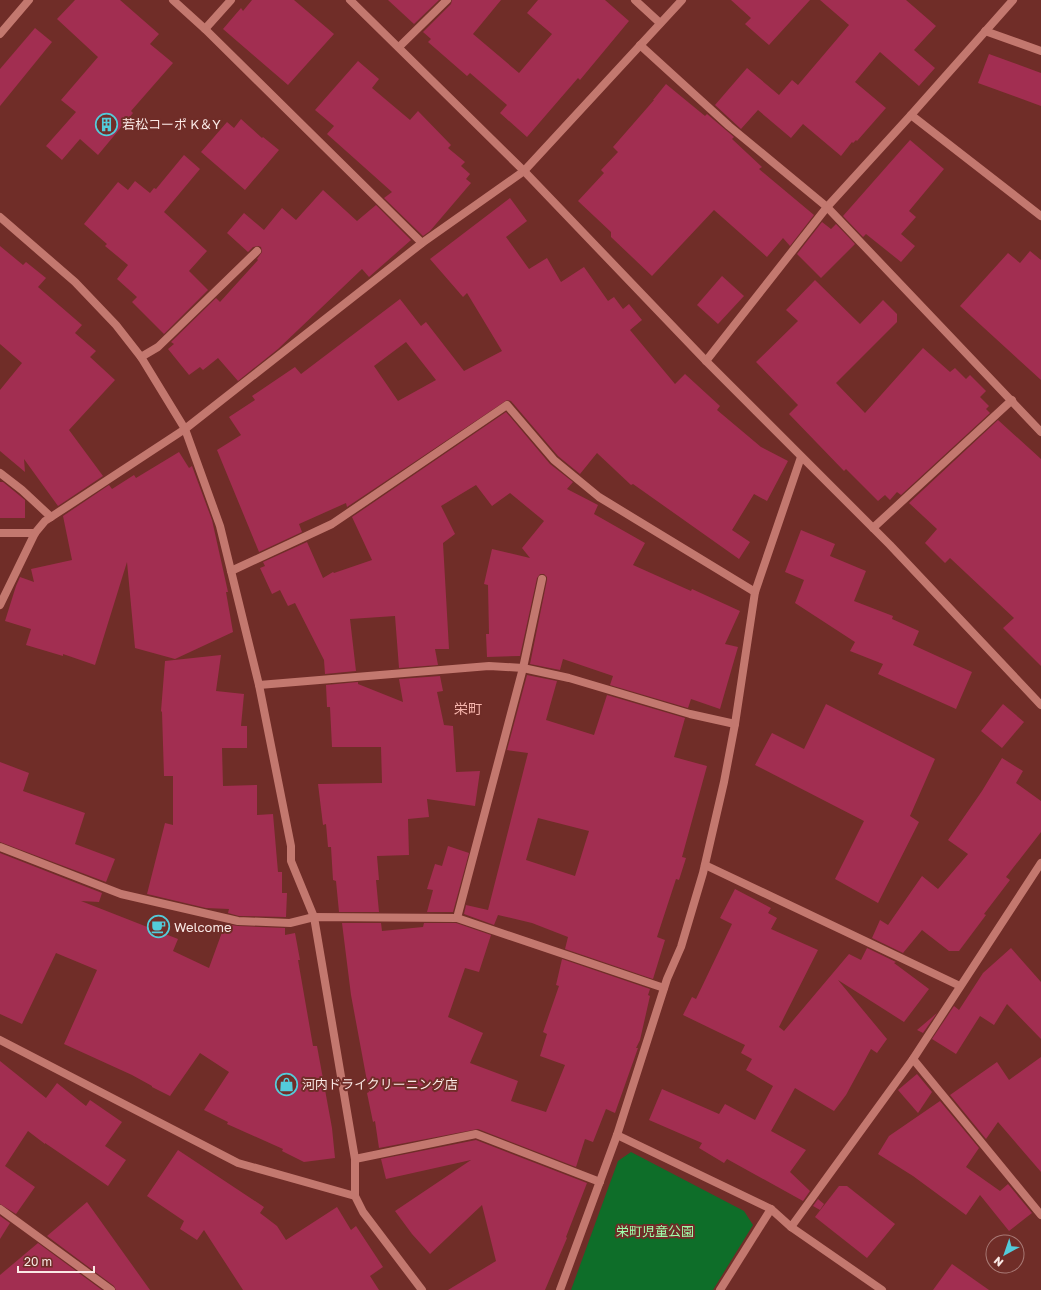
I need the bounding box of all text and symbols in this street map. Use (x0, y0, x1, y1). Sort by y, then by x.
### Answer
building icon: 若松コーポ K＆Y (94, 111, 120, 137)
place label: 若松コーポ K＆Y (122, 116, 221, 132)
district label: 栄町 (454, 700, 482, 717)
cafe icon: Welcome (146, 914, 172, 940)
place label: Welcome (174, 919, 231, 935)
shop icon: 河内ドライクリーニング店 (274, 1071, 300, 1097)
place label: 河内ドライクリーニング店 (302, 1076, 458, 1092)
park label: 栄町児童公園 (616, 1223, 694, 1239)
north arrow (985, 1234, 1025, 1274)
scale bar (18, 1248, 94, 1274)
text: 20 m (24, 1254, 52, 1269)
text: N (991, 1254, 1006, 1270)

